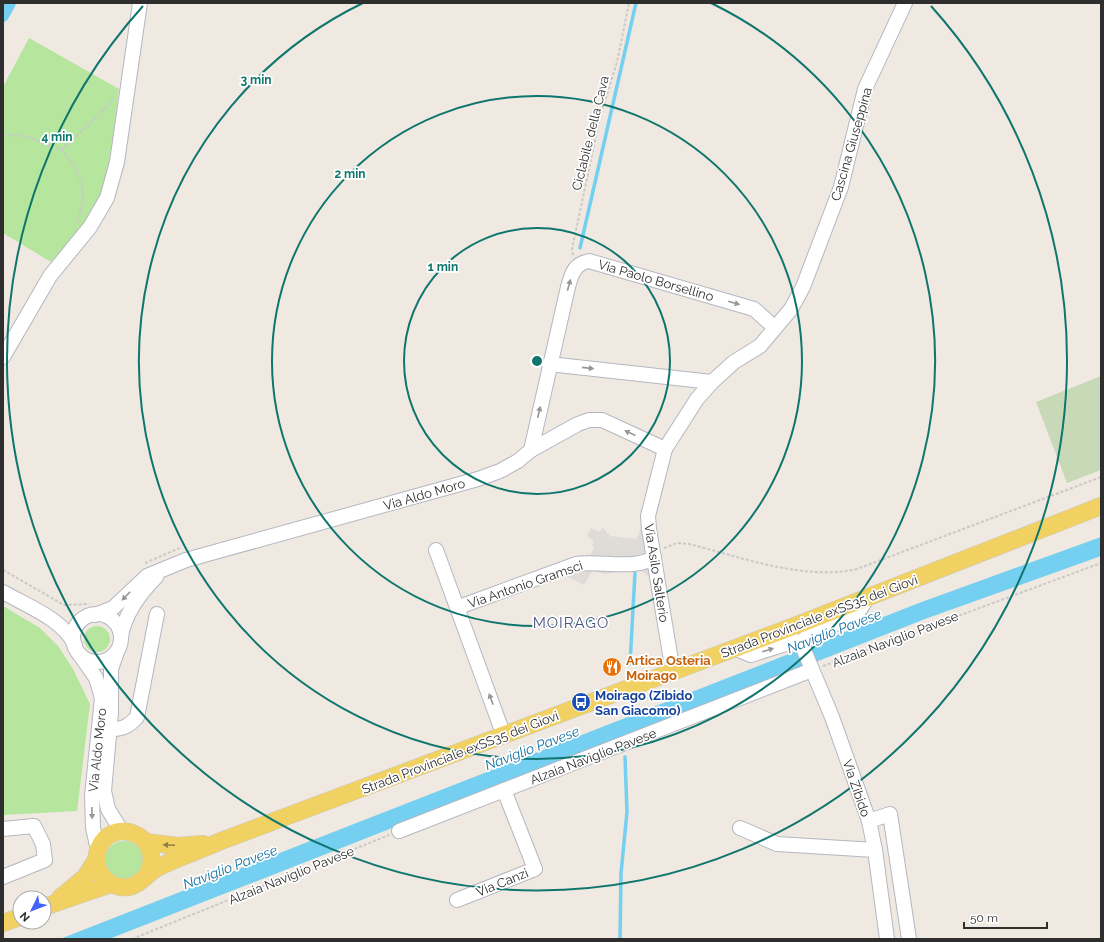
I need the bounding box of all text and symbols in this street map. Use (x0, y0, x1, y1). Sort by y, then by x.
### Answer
text: 3 min (240, 73, 272, 87)
street label: Ciclabile della Cava (569, 74, 612, 192)
street label: Cascina Giuseppina (828, 86, 875, 203)
text: 4 min (41, 130, 73, 144)
text: 2 min (334, 167, 366, 181)
street label: Via Paolo Borsellino (596, 257, 716, 304)
text: 1 min (428, 260, 458, 274)
one-way arrow (566, 279, 572, 291)
one-way arrow (728, 300, 740, 306)
centre of rings (530, 354, 544, 368)
one-way arrow (582, 365, 594, 371)
one-way arrow (537, 406, 543, 418)
one-way arrow (624, 430, 636, 436)
street label: Via Aldo Moro (382, 476, 467, 513)
street label: Via Asilo Salterio (641, 523, 672, 624)
street label: Via Antonio Gramsci (466, 558, 585, 611)
street label: Strada Provinciale exSS35 dei Giovi (719, 572, 920, 661)
one-way arrow (121, 591, 131, 601)
water label: Naviglio Pavese (784, 605, 884, 656)
street label: Alzaia Naviglio Pavese (830, 608, 961, 671)
district label: MOIRAGO (533, 614, 609, 632)
one-way arrow (762, 646, 774, 652)
place label: Artica Osteria Moirago (626, 653, 711, 683)
restaurant icon: Artica Osteria Moirago (601, 656, 623, 678)
place label: Moirago (Zibido San Giacomo) (595, 688, 692, 718)
bus stop icon: Moirago (Zibido San Giacomo) (570, 691, 592, 713)
one-way arrow (488, 693, 494, 705)
street label: Via Aldo Moro (86, 707, 109, 793)
street label: Strada Provinciale exSS35 dei Giovi (360, 708, 561, 797)
water label: Naviglio Pavese (482, 722, 582, 773)
street label: Alzaia Naviglio Pavese (528, 725, 659, 788)
street label: Via Zibido (840, 757, 873, 819)
one-way arrow (89, 807, 96, 819)
water label: Naviglio Pavese (180, 841, 280, 892)
one-way arrow (163, 842, 175, 849)
street label: Alzaia Naviglio Pavese (226, 843, 357, 908)
street label: Via Canzi (474, 865, 530, 900)
north arrow (12, 890, 52, 930)
scale bar (964, 904, 1047, 930)
text: N (17, 909, 33, 924)
text: 50 m (970, 911, 998, 925)

